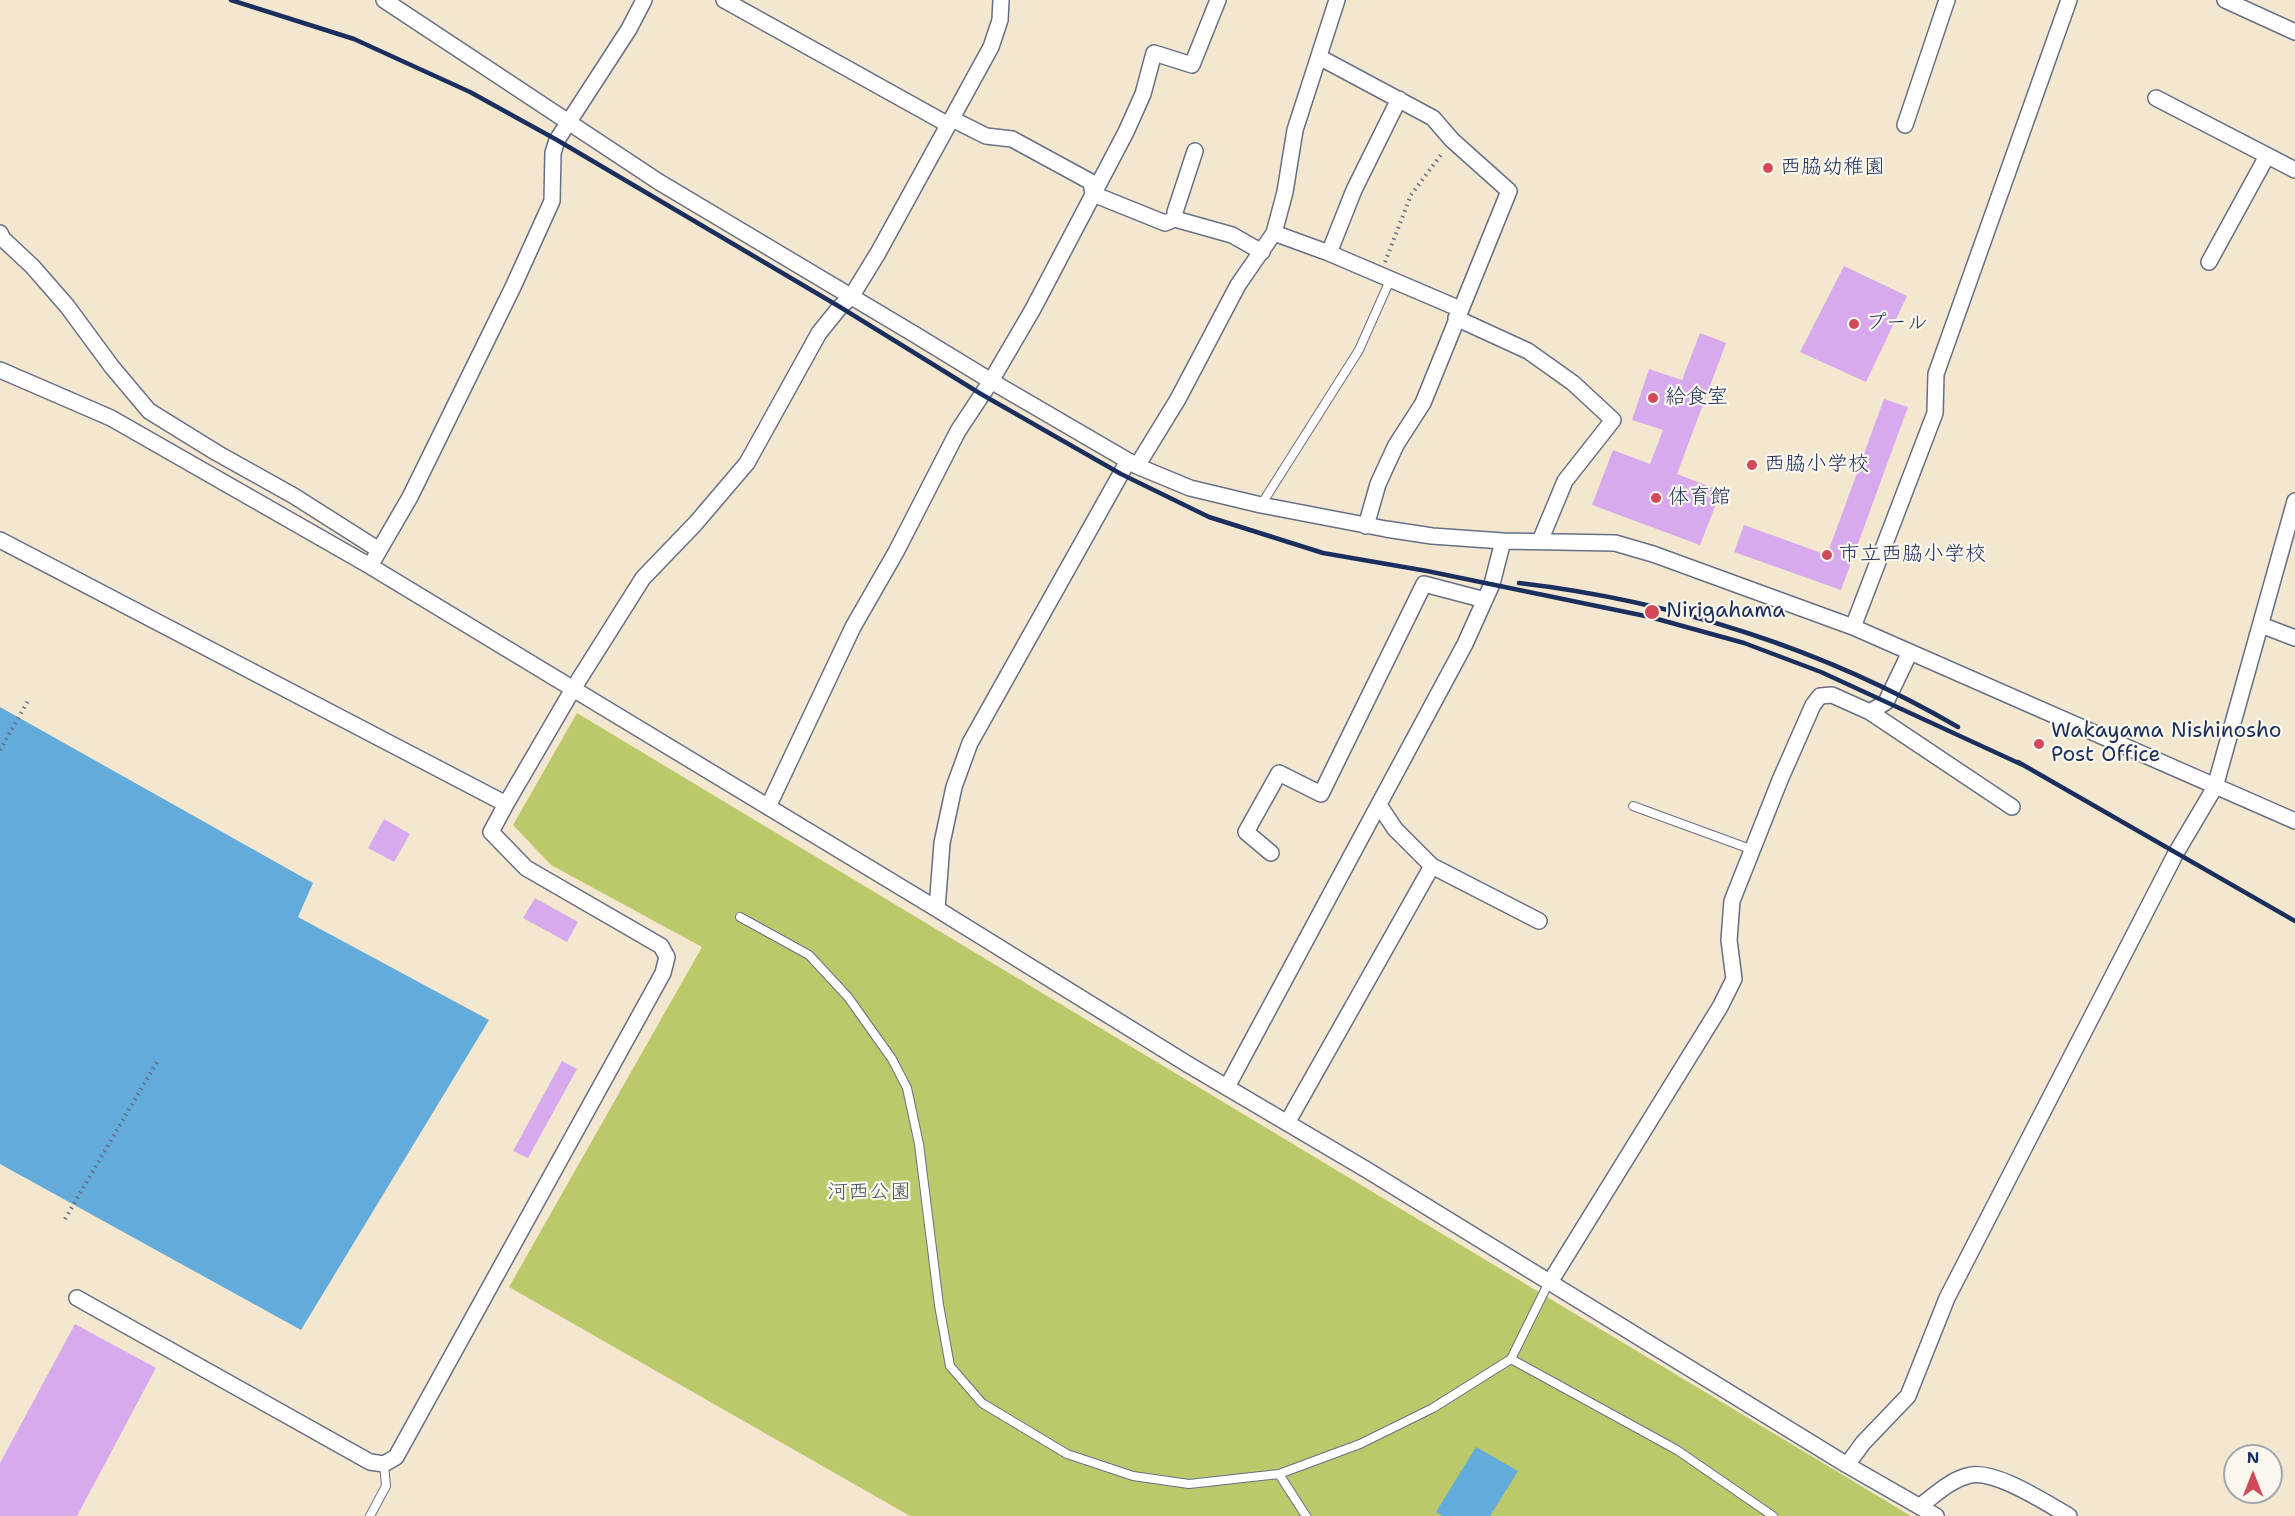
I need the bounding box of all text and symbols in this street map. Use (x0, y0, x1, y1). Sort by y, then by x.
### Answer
place label: 西脇幼稚園 (1780, 155, 1885, 181)
marker: 西脇幼稚園 (1761, 161, 1775, 175)
place label: プール (1866, 311, 1928, 337)
marker: プール (1847, 317, 1861, 331)
place label: 給食室 (1665, 385, 1728, 411)
marker: 給食室 (1646, 391, 1660, 405)
place label: 西脇小学校 (1764, 452, 1869, 478)
marker: 西脇小学校 (1745, 458, 1759, 472)
place label: 体育館 (1668, 485, 1731, 511)
marker: 体育館 (1649, 491, 1663, 505)
place label: 市立西脇小学校 (1839, 542, 1986, 568)
marker: 市立西脇小学校 (1820, 548, 1834, 562)
place label: Nirigahama (1666, 599, 1785, 625)
marker: Nirigahama (1643, 603, 1661, 621)
place label: Wakayama Nishinosho Post Office (2051, 719, 2282, 769)
marker: Wakayama Nishinosho Post Office (2032, 737, 2046, 751)
park label: 河西公園 (827, 1180, 911, 1206)
north arrow (2223, 1444, 2283, 1504)
text: N (2247, 1447, 2259, 1468)

